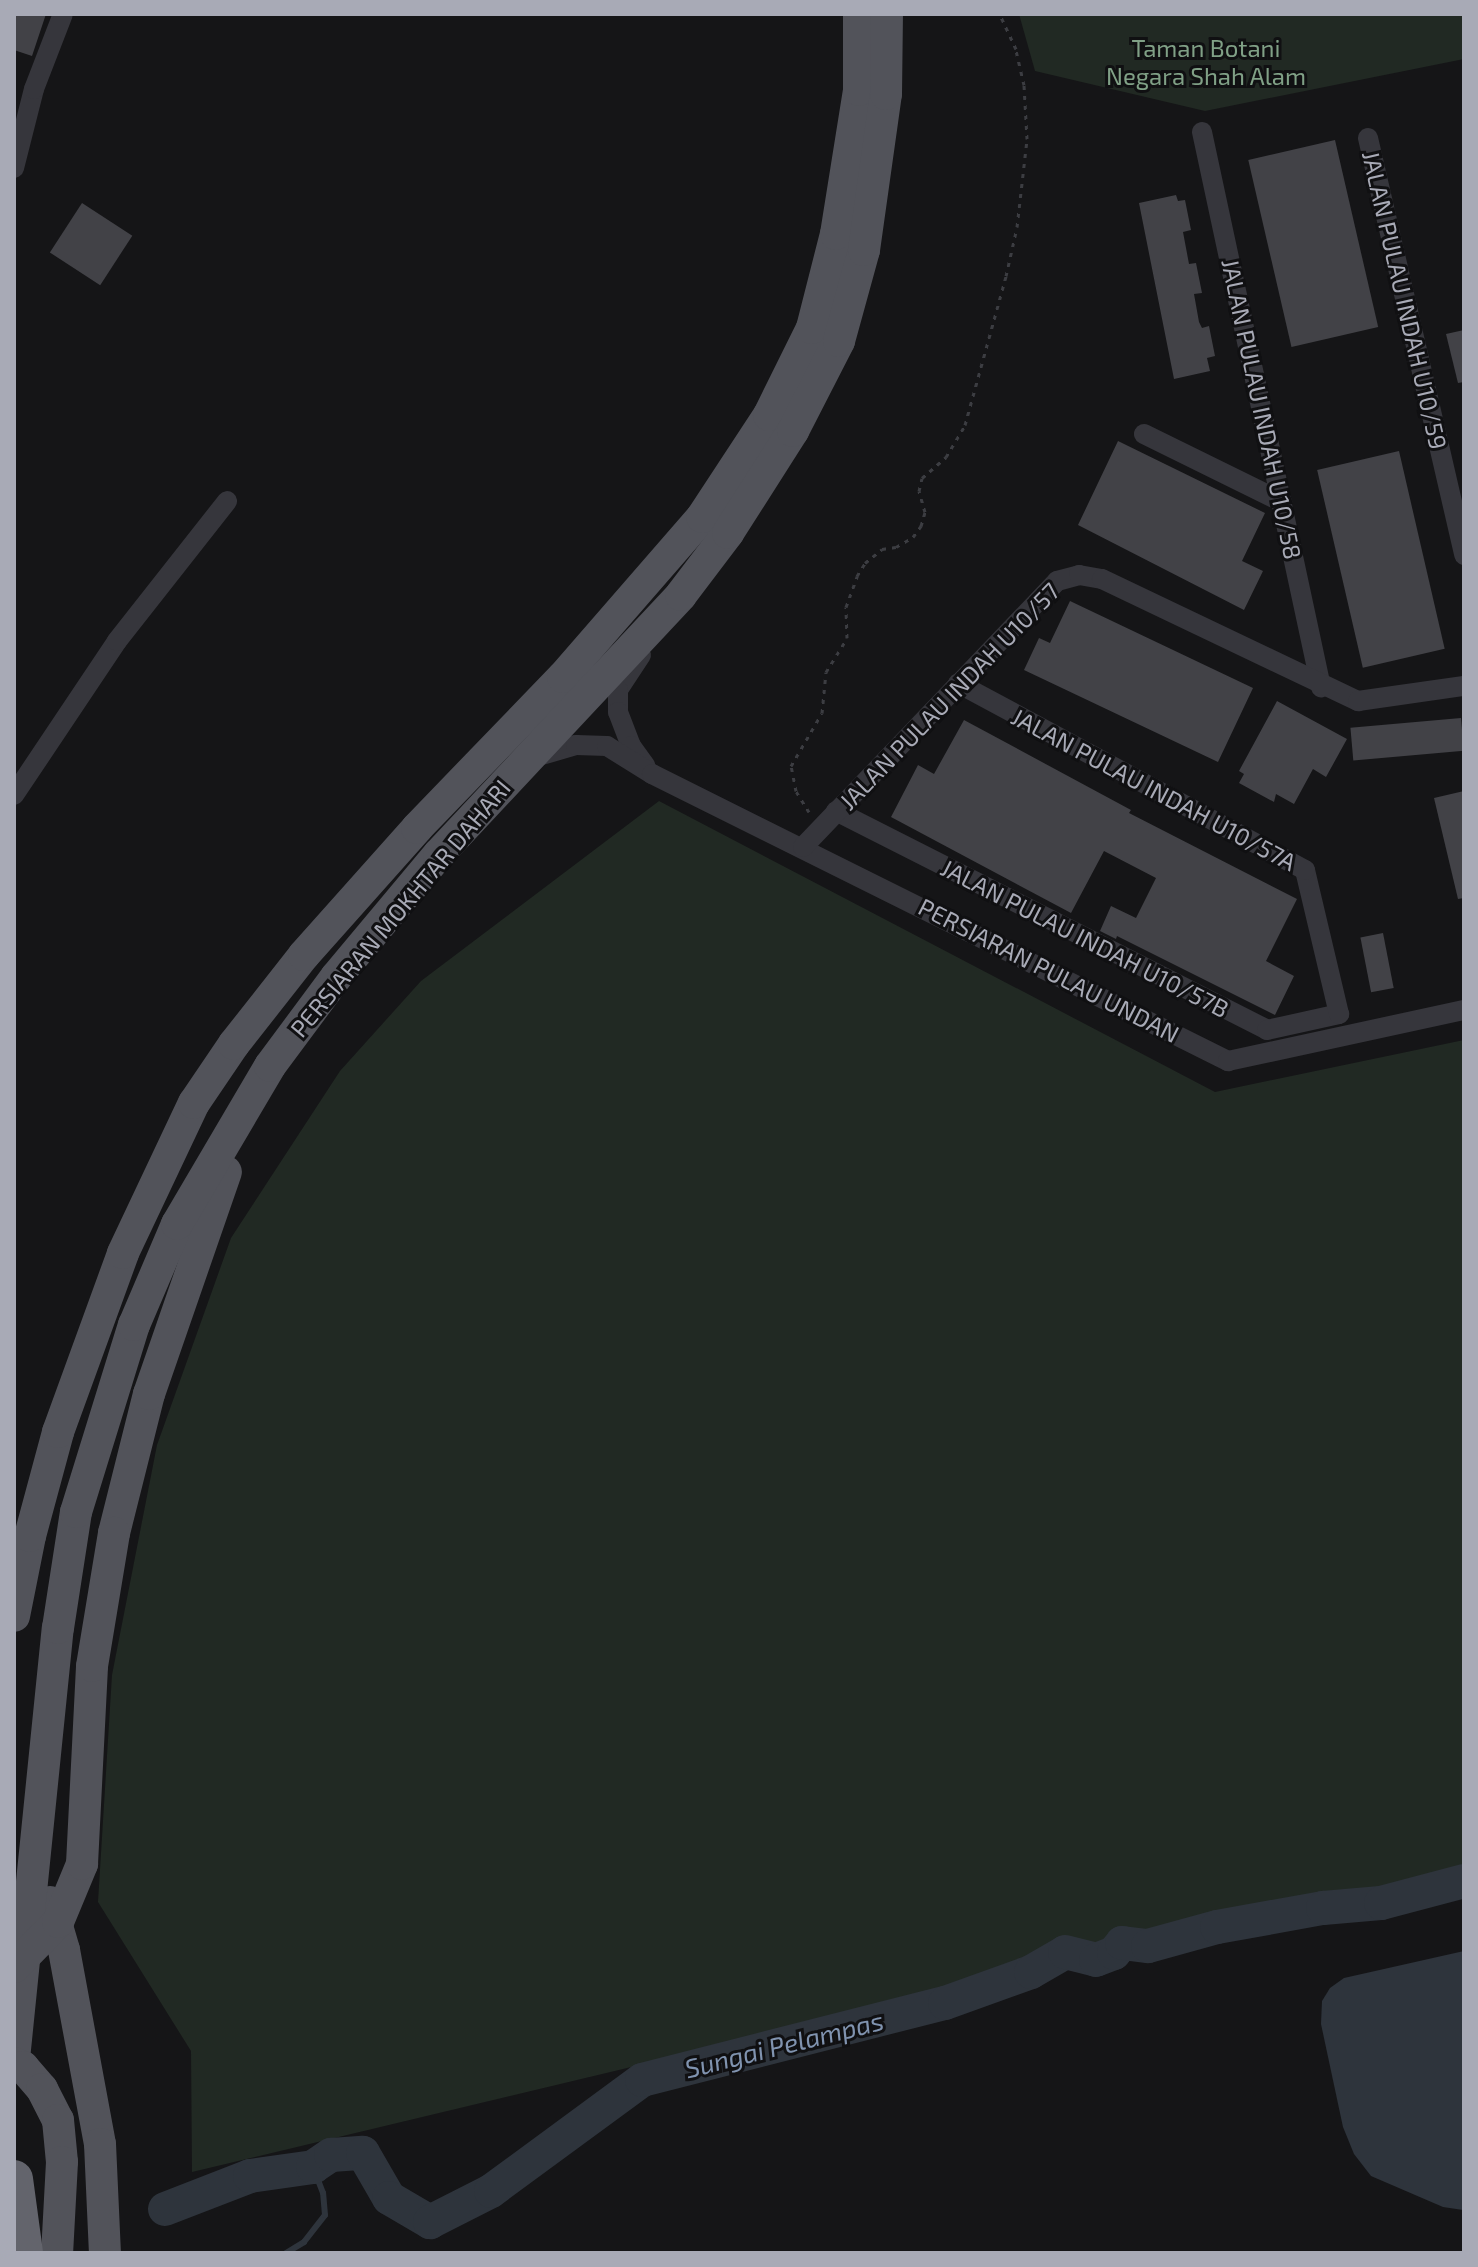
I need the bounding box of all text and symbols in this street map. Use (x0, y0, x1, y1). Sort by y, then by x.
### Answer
park label: Taman Botani Negara Shah Alam (1106, 34, 1306, 90)
street label: JALAN PULAU INDAH U10/59 (1357, 148, 1453, 452)
street label: JALAN PULAU INDAH U10/58 (1216, 256, 1308, 562)
street label: JALAN PULAU INDAH U10/57 (833, 577, 1065, 815)
street label: JALAN PULAU INDAH U10/57A (1007, 702, 1301, 876)
street label: PERSIARAN MOKHTAR DAHARI (284, 774, 516, 1042)
street label: JALAN PULAU INDAH U10/57B (936, 853, 1234, 1023)
street label: PERSIARAN PULAU UNDAN (914, 892, 1184, 1048)
water label: Sungai Pelampas (681, 2004, 887, 2084)

